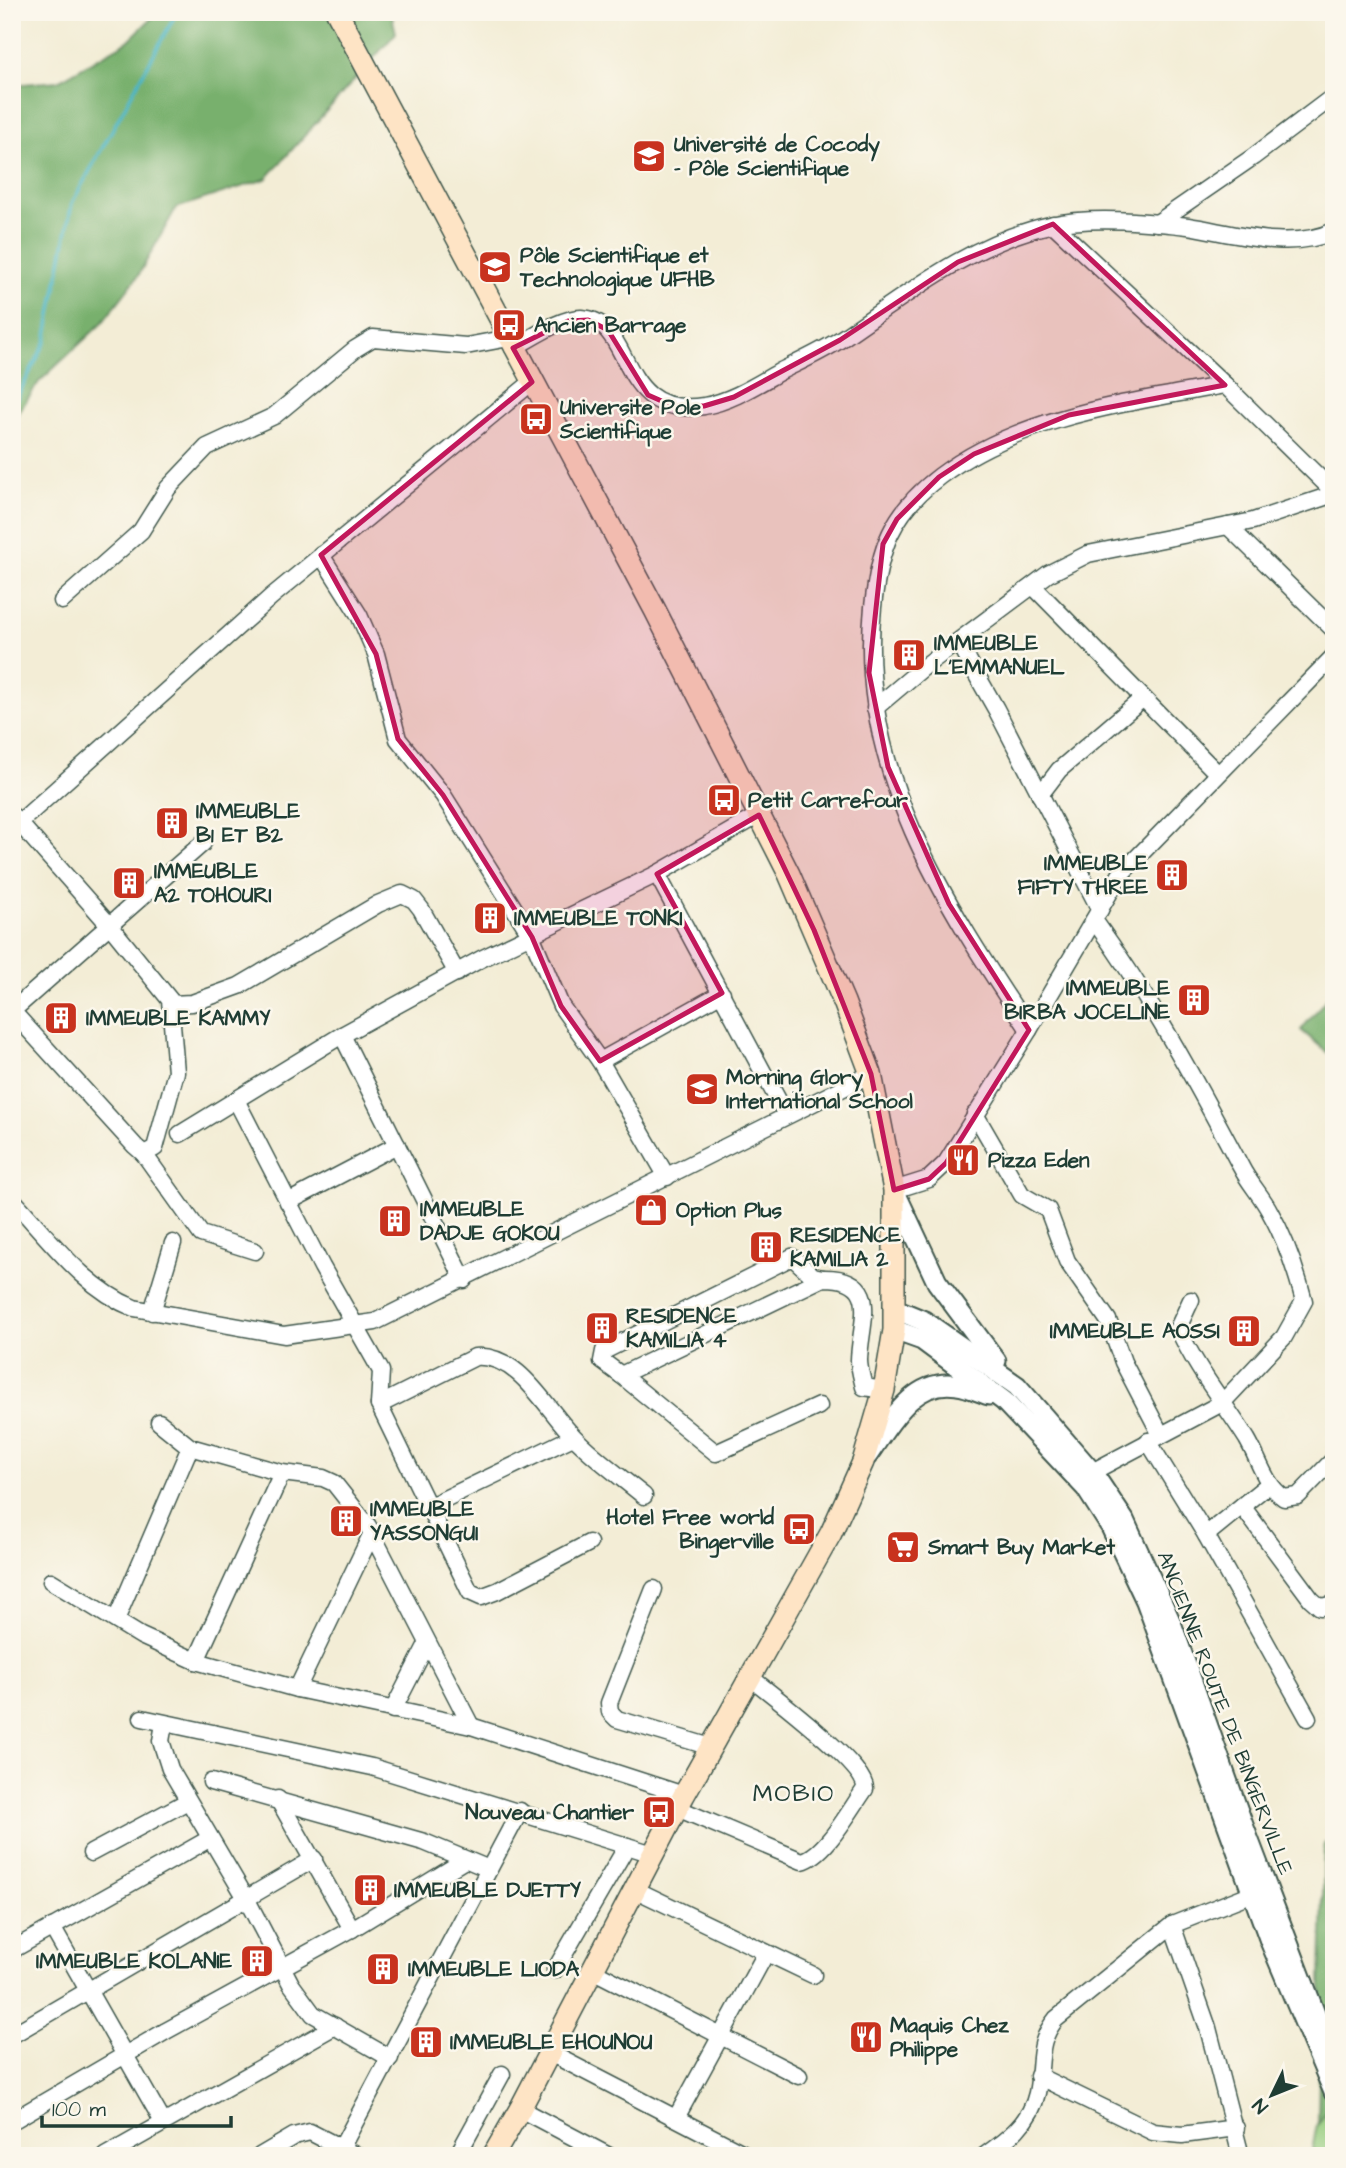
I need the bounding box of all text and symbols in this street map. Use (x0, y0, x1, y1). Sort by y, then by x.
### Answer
place label: Université de Cocody - Pôle Scientifique (674, 130, 880, 184)
school or university icon: Université de Cocody - Pôle Scientifique (630, 137, 668, 175)
place label: Pôle Scientifique et Technologique UFHB (519, 241, 715, 296)
school or university icon: Pôle Scientifique et Technologique UFHB (476, 248, 514, 286)
bus stop icon: Ancien Barrage (490, 306, 528, 344)
place label: Ancien Barrage (534, 311, 687, 342)
place label: Universite Pole Scientifique (559, 393, 702, 447)
bus stop icon: Universite Pole Scientifique (517, 400, 555, 438)
place label: IMMEUBLE L'EMMANUEL (934, 629, 1065, 682)
building icon: IMMEUBLE L'EMMANUEL (890, 636, 928, 674)
bus stop icon: Petit Carrefour (705, 781, 743, 819)
place label: Petit Carrefour (748, 786, 908, 815)
place label: IMMEUBLE B1 ET B2 (196, 797, 301, 850)
building icon: IMMEUBLE B1 ET B2 (153, 804, 191, 842)
place label: IMMEUBLE FIFTY THREE (1017, 849, 1149, 902)
building icon: IMMEUBLE FIFTY THREE (1153, 856, 1191, 894)
place label: IMMEUBLE A2 TOHOURI (154, 857, 272, 910)
building icon: IMMEUBLE A2 TOHOURI (110, 864, 148, 902)
building icon: IMMEUBLE TONKI (471, 899, 509, 937)
place label: IMMEUBLE TONKI (514, 904, 683, 933)
place label: IMMEUBLE BIRBA JOCELINE (1004, 974, 1171, 1027)
building icon: IMMEUBLE BIRBA JOCELINE (1175, 981, 1213, 1019)
building icon: IMMEUBLE KAMMY (42, 999, 80, 1037)
place label: IMMEUBLE KAMMY (86, 1004, 271, 1033)
place label: Morning Glory International School (726, 1063, 913, 1116)
school or university icon: Morning Glory International School (683, 1070, 721, 1108)
restaurant icon: Pizza Eden (944, 1141, 982, 1179)
place label: Pizza Eden (988, 1146, 1090, 1175)
shop icon: Option Plus (632, 1191, 670, 1229)
place label: IMMEUBLE DADJE GOKOU (420, 1195, 560, 1248)
place label: Option Plus (676, 1196, 783, 1226)
building icon: IMMEUBLE DADJE GOKOU (376, 1202, 414, 1240)
place label: RESIDENCE KAMILIA 2 (790, 1221, 901, 1274)
building icon: RESIDENCE KAMILIA 2 (747, 1228, 785, 1266)
place label: RESIDENCE KAMILIA 4 (626, 1302, 737, 1355)
building icon: RESIDENCE KAMILIA 4 (583, 1309, 621, 1347)
building icon: IMMEUBLE AOSSI (1225, 1312, 1263, 1350)
place label: IMMEUBLE AOSSI (1050, 1317, 1220, 1346)
place label: IMMEUBLE YASSONGUI (370, 1495, 478, 1548)
building icon: IMMEUBLE YASSONGUI (327, 1502, 365, 1540)
place label: Hotel Free world Bingerville (606, 1503, 775, 1558)
bus stop icon: Hotel Free world Bingerville (780, 1510, 818, 1548)
supermarket icon: Smart Buy Market (884, 1528, 922, 1566)
place label: Smart Buy Market (927, 1533, 1115, 1565)
street label: ANCIENNE ROUTE DE BINGERVILLE (1150, 1547, 1300, 1880)
district label: MOBIO (753, 1777, 835, 1811)
bus stop icon: Nouveau Chantier (640, 1793, 678, 1831)
place label: Nouveau Chantier (465, 1798, 634, 1827)
building icon: IMMEUBLE DJETTY (351, 1871, 389, 1909)
place label: IMMEUBLE DJETTY (394, 1876, 582, 1905)
building icon: IMMEUBLE KOLANIE (238, 1942, 276, 1980)
place label: IMMEUBLE KOLANIE (36, 1947, 233, 1976)
building icon: IMMEUBLE LIODA (364, 1950, 402, 1988)
place label: IMMEUBLE LIODA (408, 1955, 580, 1984)
place label: Maquis Chez Philippe (890, 2011, 1009, 2065)
restaurant icon: Maquis Chez Philippe (847, 2018, 885, 2056)
building icon: IMMEUBLE EHOUNOU (407, 2023, 445, 2061)
place label: IMMEUBLE EHOUNOU (450, 2028, 653, 2057)
north arrow (1238, 2060, 1308, 2130)
scale bar (42, 2084, 231, 2128)
text: N (1247, 2092, 1275, 2119)
text: 100 m (52, 2095, 107, 2124)

